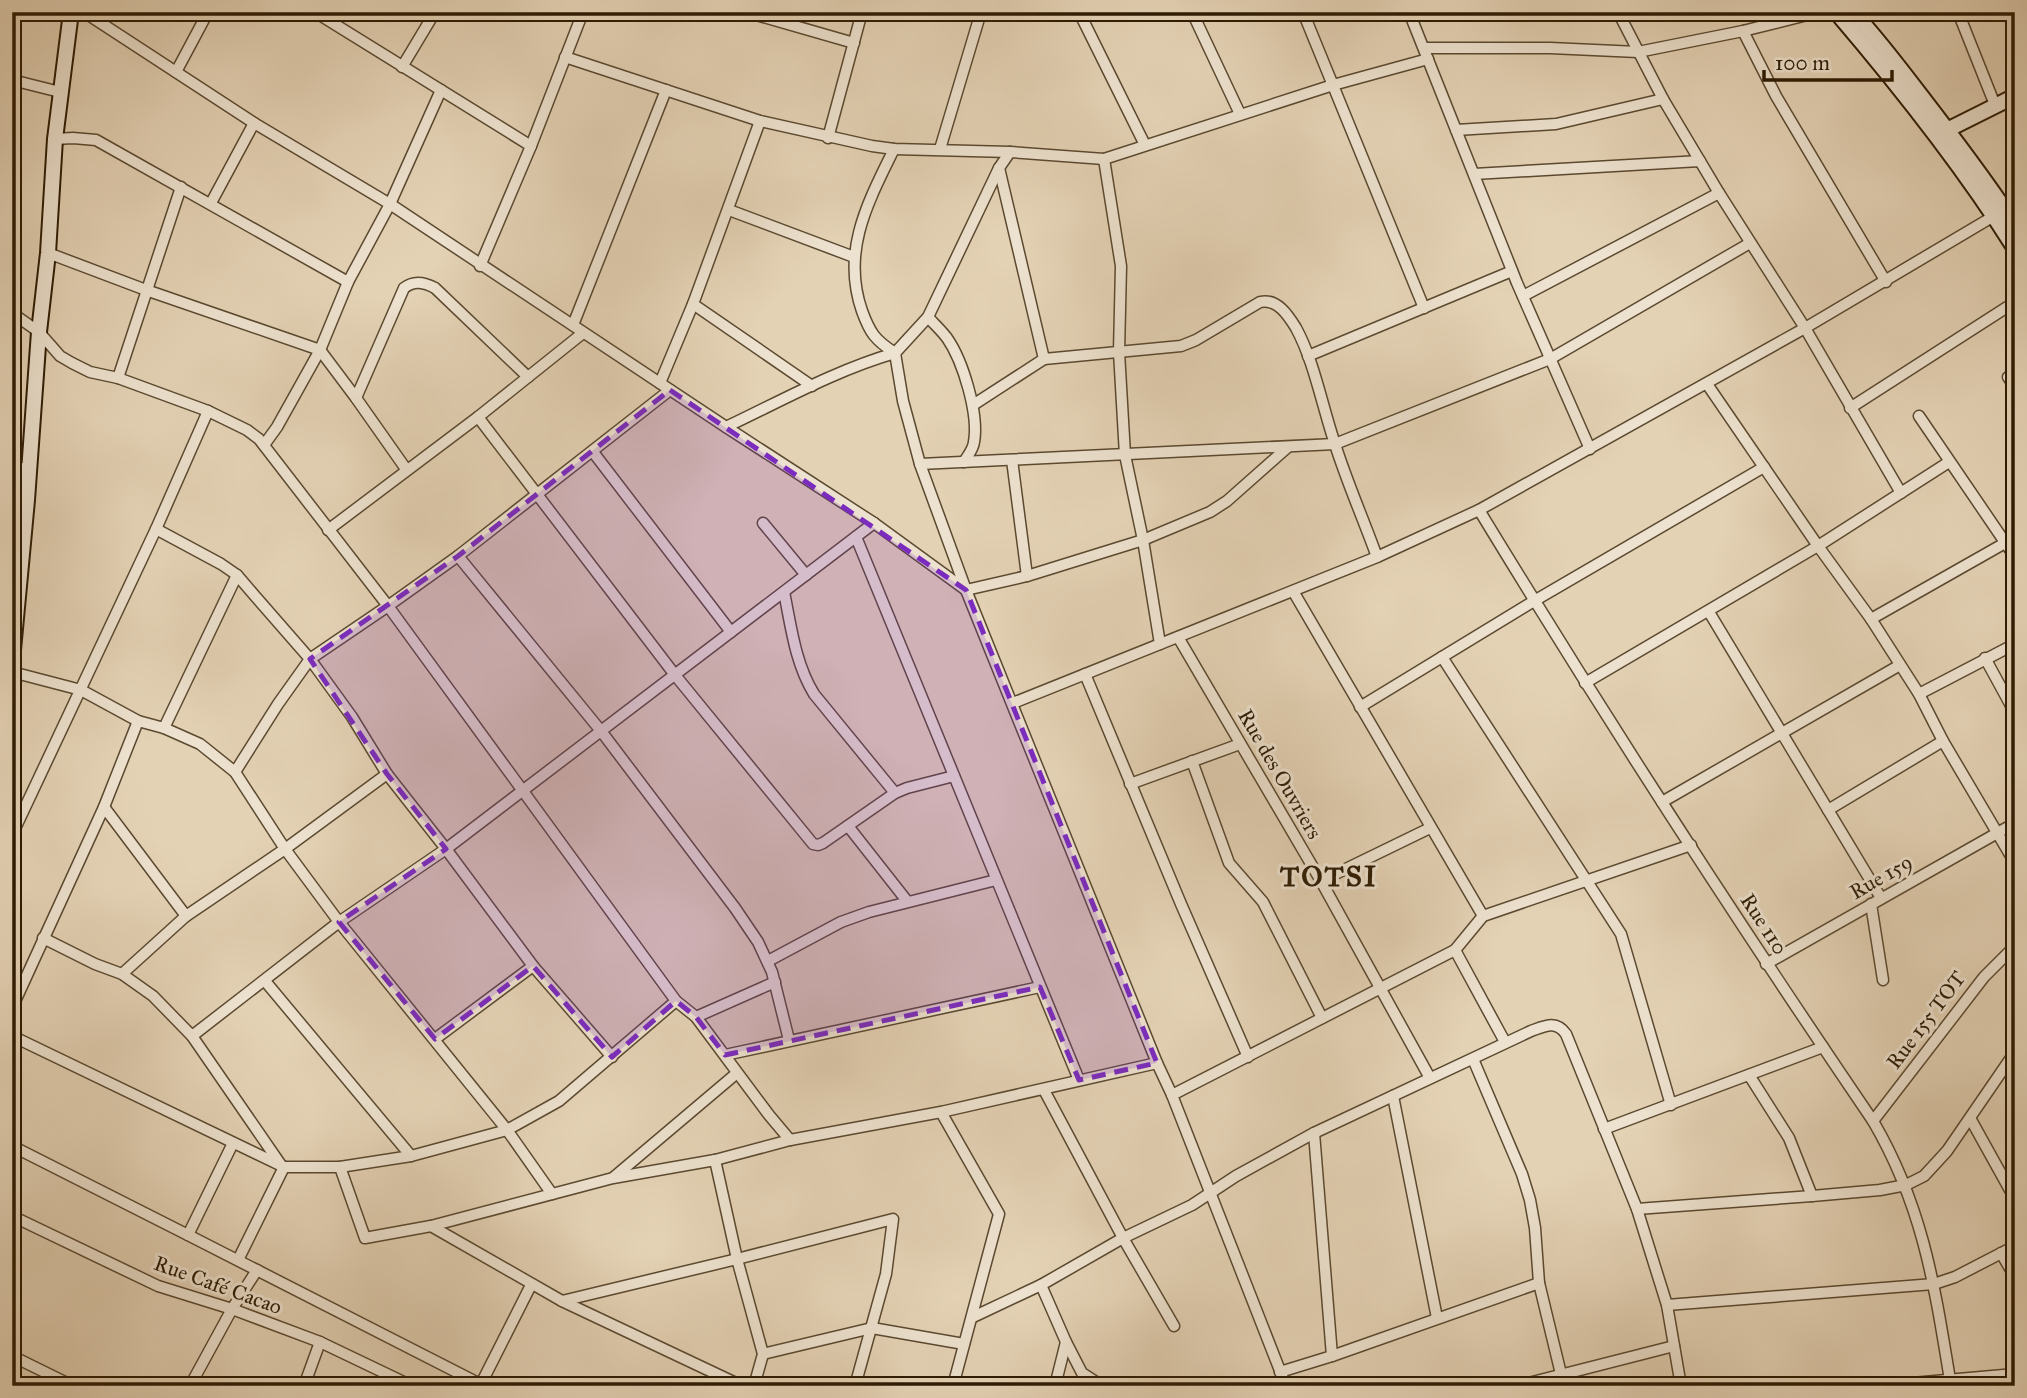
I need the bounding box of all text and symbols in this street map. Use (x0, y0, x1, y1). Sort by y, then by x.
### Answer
scale bar (1764, 38, 1892, 82)
text: 100 m (1775, 50, 1830, 76)
street label: Rue des Ouvriers (1232, 704, 1328, 844)
street label: Rue 159 (1845, 849, 1917, 905)
district label: TOTSI (1280, 859, 1378, 894)
street label: Rue 110 (1735, 888, 1793, 960)
street label: Rue 155 TOT (1881, 966, 1971, 1074)
street label: Rue Café Cacao (151, 1250, 286, 1320)

